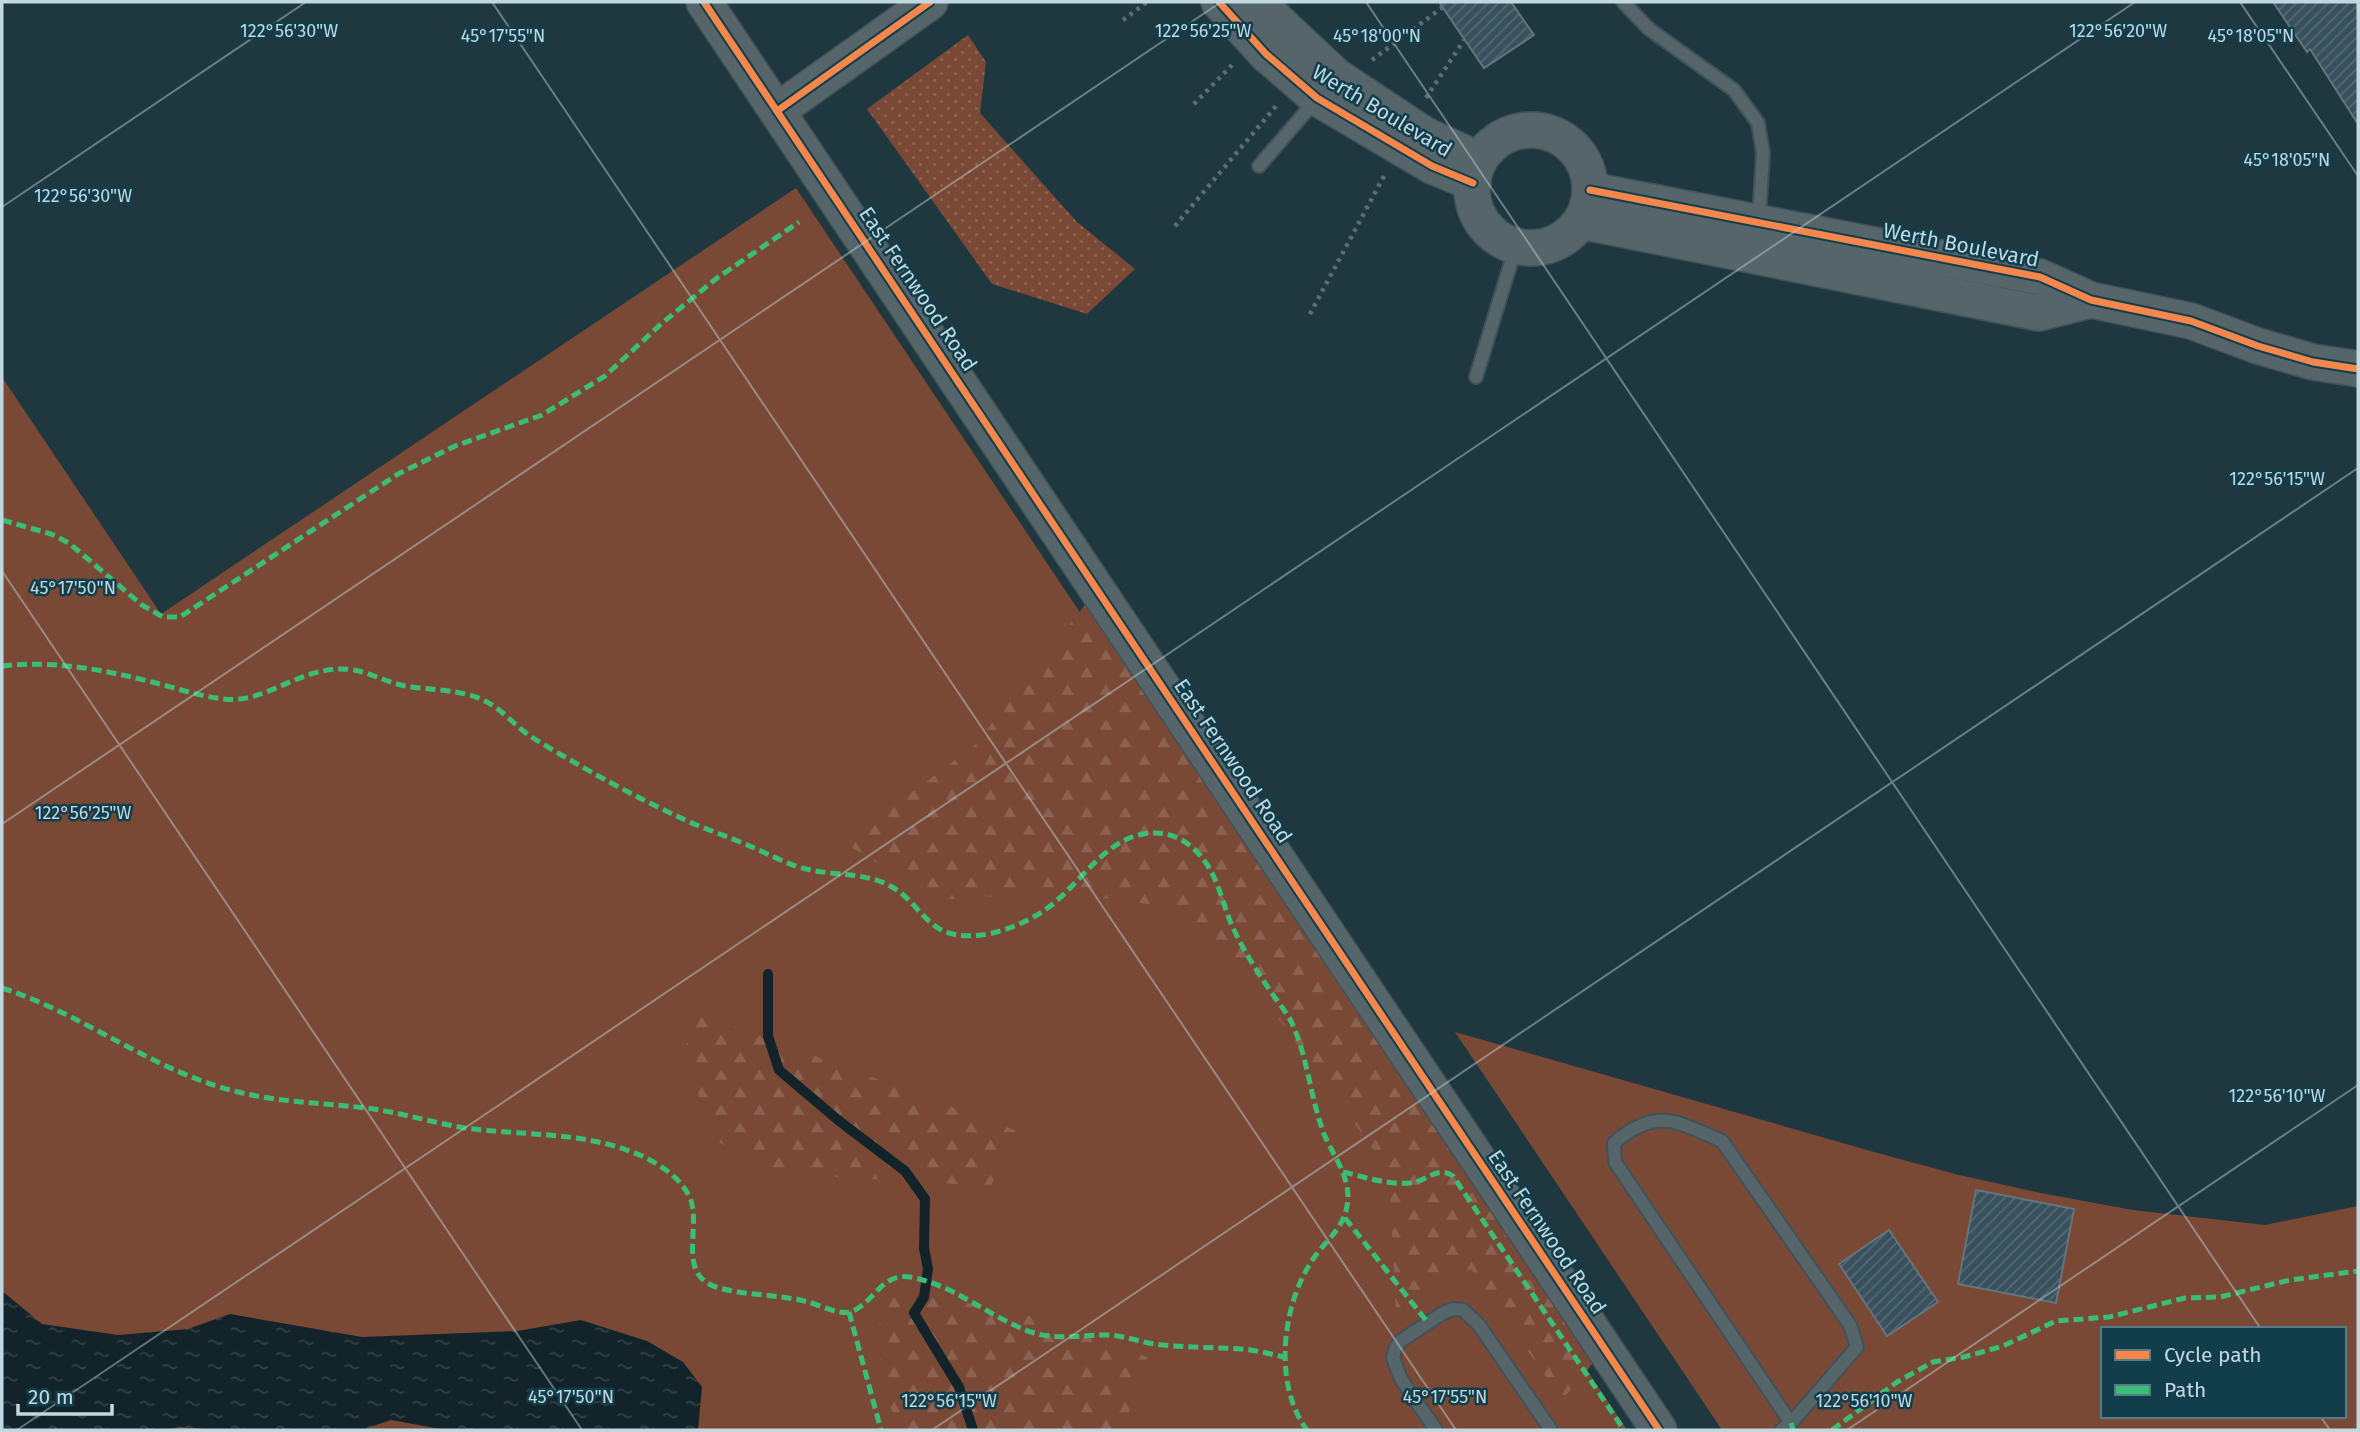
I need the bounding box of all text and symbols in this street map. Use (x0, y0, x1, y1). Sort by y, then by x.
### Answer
text: 122°56'30"W (240, 20, 338, 42)
text: 122°56'25"W (1155, 20, 1251, 42)
text: 122°56'20"W (2069, 20, 2167, 42)
text: 45°17'55"N (461, 25, 545, 47)
text: 45°18'00"N (1333, 25, 1421, 47)
text: 45°18'05"N (2208, 25, 2294, 47)
street label: Werth Boulevard (1307, 59, 1457, 163)
text: 45°18'05"N (2244, 149, 2330, 171)
text: 122°56'30"W (34, 185, 132, 207)
street label: East Fernwood Road (853, 202, 983, 376)
street label: Werth Boulevard (1881, 217, 2041, 273)
text: 122°56'15"W (2229, 468, 2325, 490)
text: 45°17'50"N (30, 577, 116, 599)
street label: East Fernwood Road (1168, 674, 1298, 848)
text: 122°56'25"W (35, 802, 131, 824)
text: 122°56'10"W (2229, 1085, 2326, 1107)
street label: East Fernwood Road (1482, 1145, 1612, 1319)
legend (2101, 1327, 2346, 1418)
text: Cycle path (2164, 1342, 2262, 1368)
scale bar (18, 1372, 112, 1416)
text: Path (2164, 1377, 2206, 1403)
text: 20 m (28, 1384, 74, 1410)
text: 45°17'50"N (528, 1386, 614, 1408)
text: 45°17'55"N (1403, 1386, 1487, 1408)
text: 122°56'15"W (901, 1390, 997, 1412)
text: 122°56'10"W (1816, 1390, 1913, 1412)

